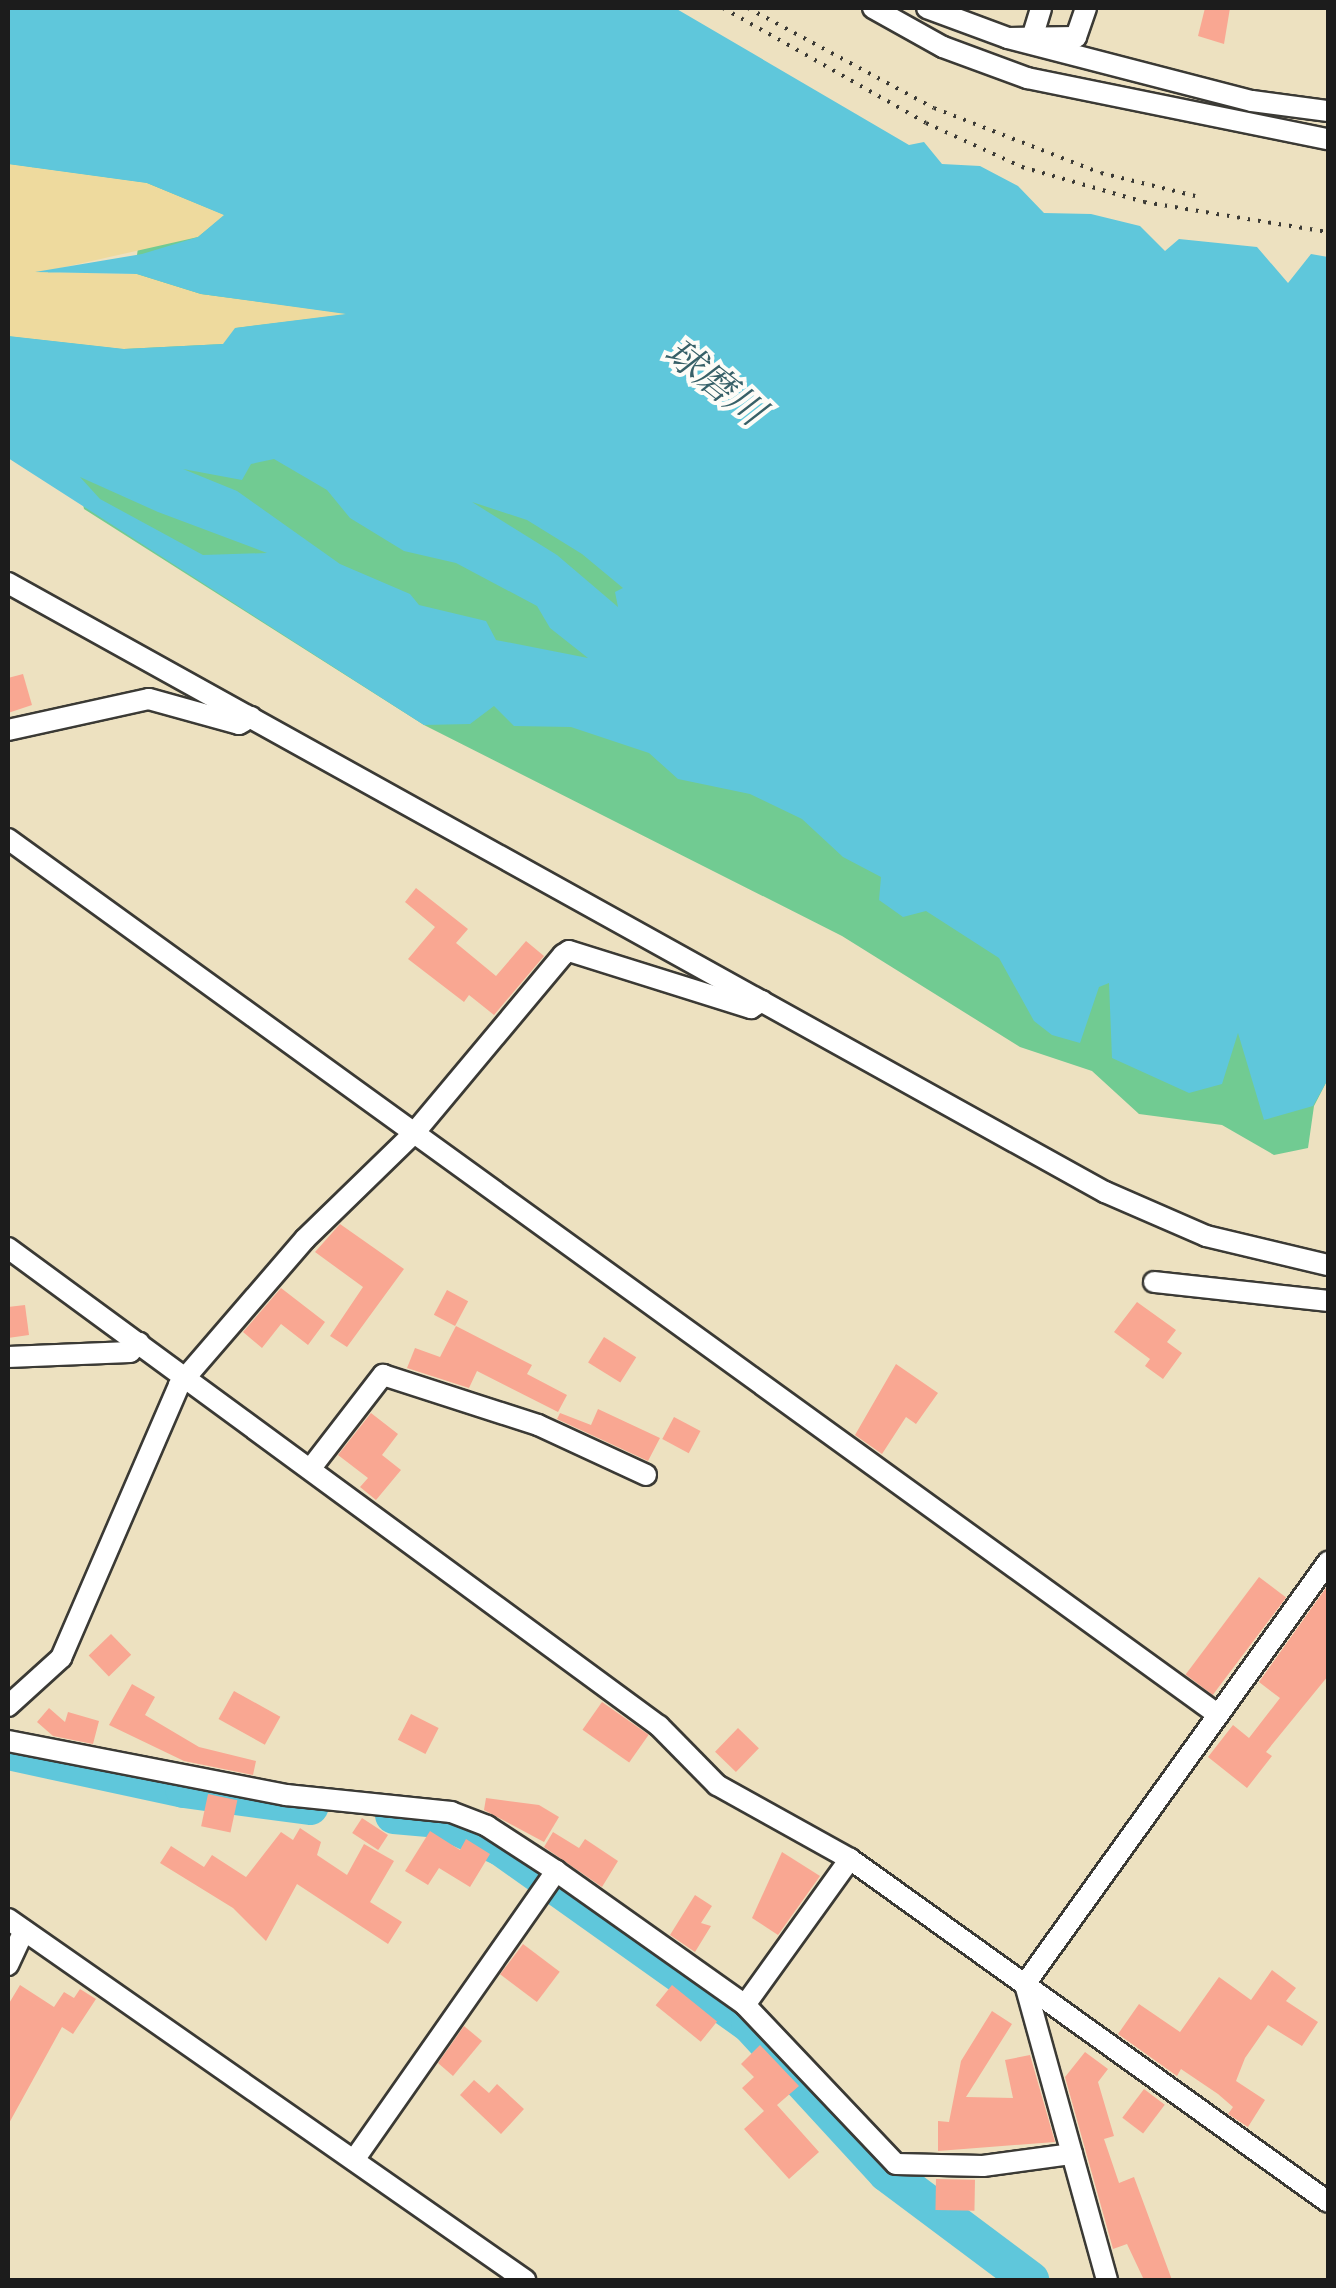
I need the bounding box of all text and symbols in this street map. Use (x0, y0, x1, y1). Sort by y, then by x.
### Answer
water label: 球磨川 (655, 330, 773, 436)

